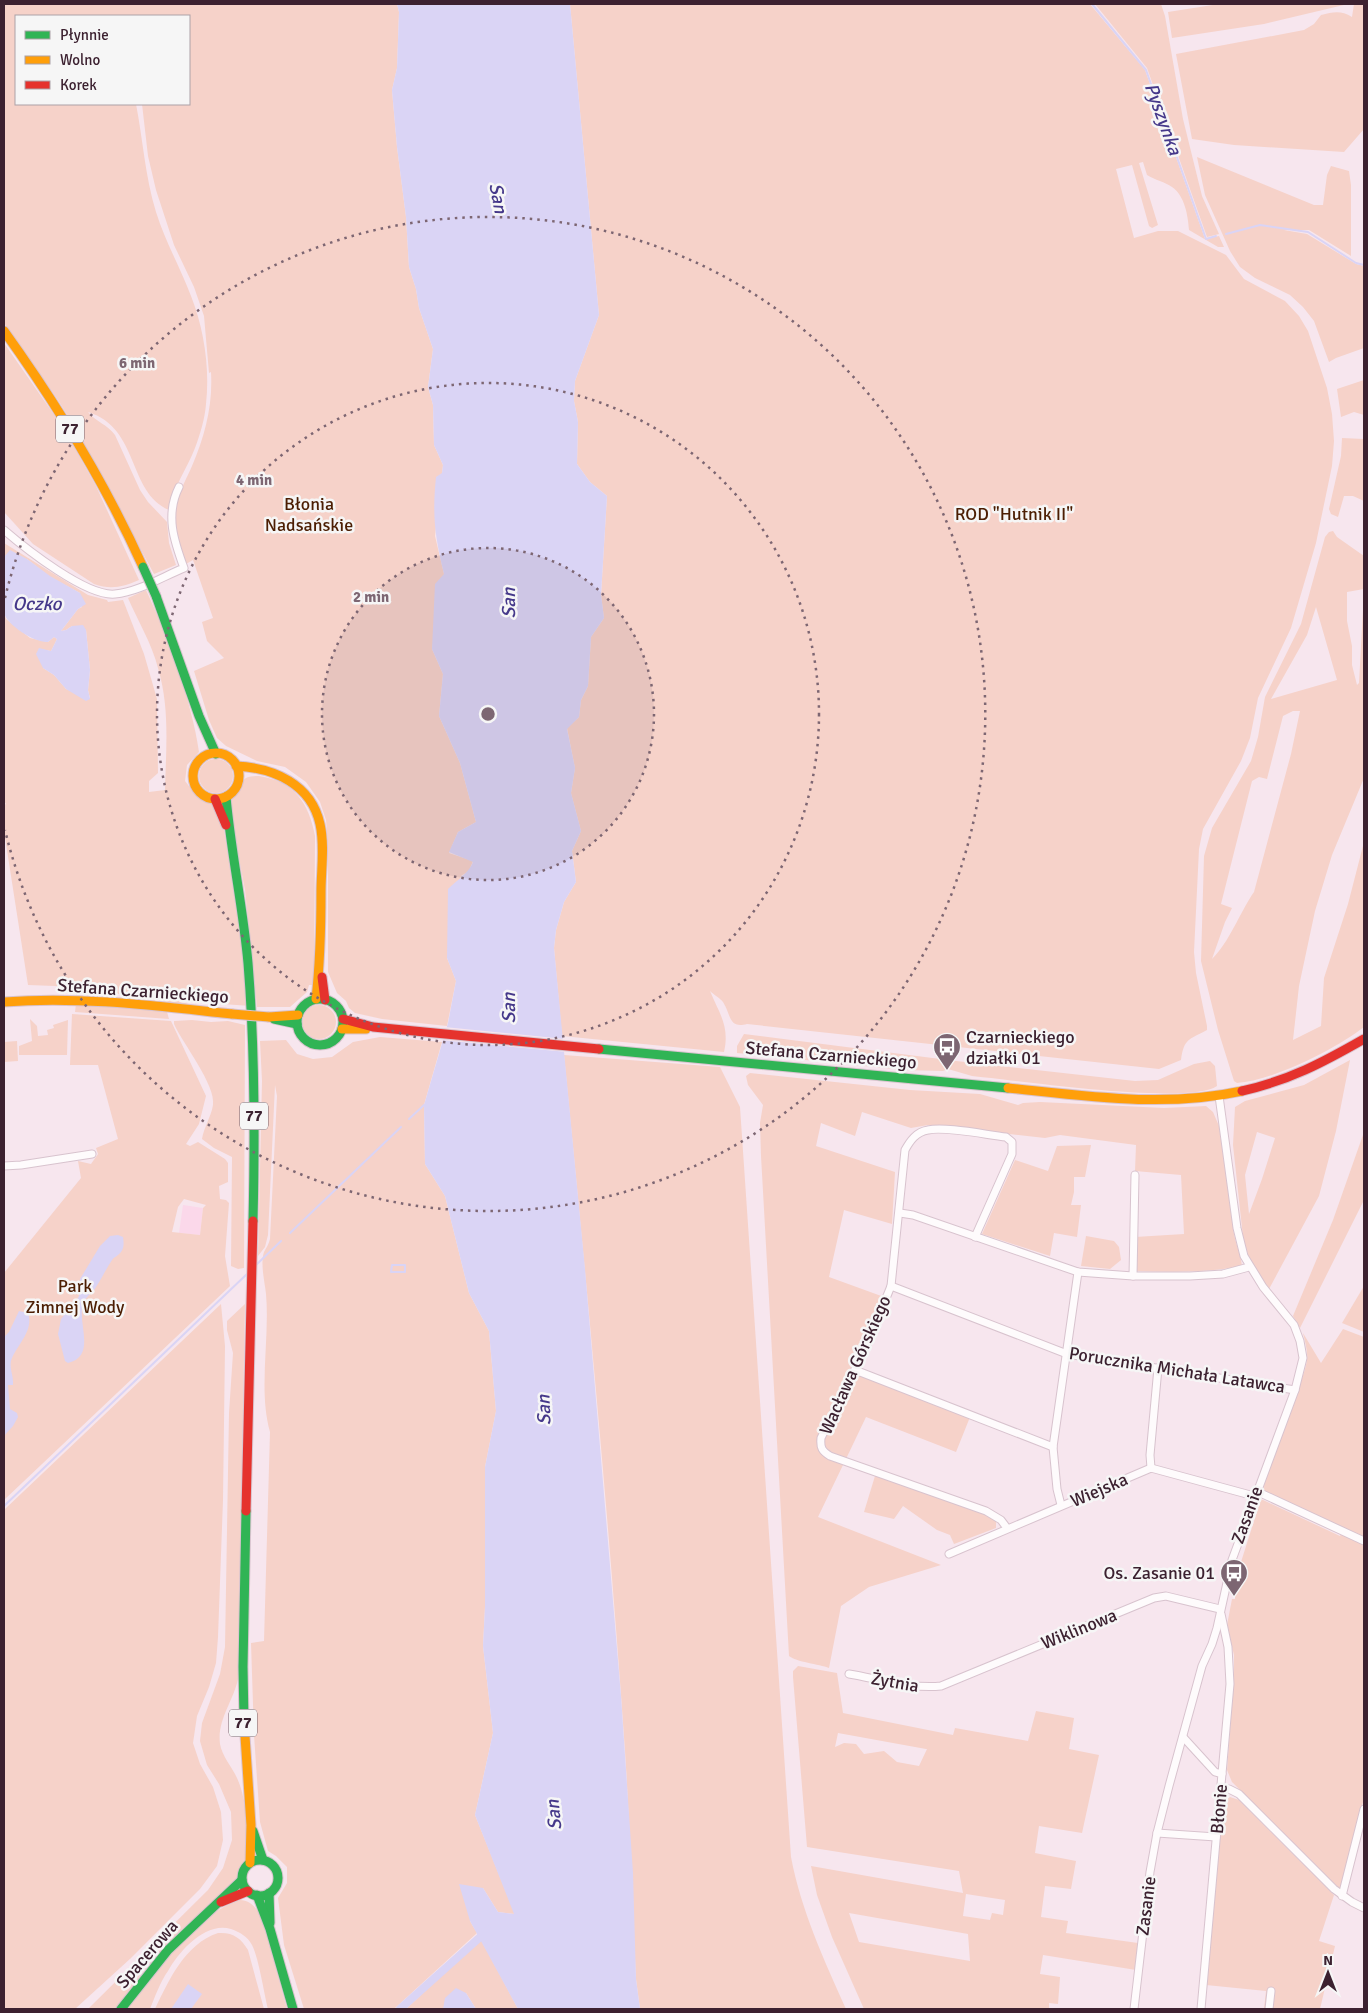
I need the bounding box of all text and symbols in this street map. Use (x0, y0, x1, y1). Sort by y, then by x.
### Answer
legend (15, 15, 190, 105)
text: Płynnie (60, 26, 109, 44)
text: Wolno (60, 51, 101, 69)
text: Korek (60, 76, 97, 94)
water label: Pyszynka (1139, 80, 1188, 160)
water label: San (483, 181, 513, 216)
text: 6 min (119, 354, 155, 372)
road number: 77 (56, 416, 84, 442)
text: 4 min (236, 471, 272, 489)
park label: Błonia Nadsańskie (265, 493, 353, 536)
park label: ROD "Hutnik II" (955, 503, 1073, 525)
water label: San (497, 587, 521, 618)
text: 2 min (353, 588, 389, 606)
water label: Oczko (13, 592, 63, 616)
centre of rings (479, 705, 497, 723)
street label: Stefana Czarnieckiego (57, 974, 229, 1008)
water label: San (497, 992, 521, 1023)
place label: Czarnieckiego działki 01 (966, 1026, 1075, 1069)
bus stop icon: Czarnieckiego działki 01 (932, 1032, 962, 1071)
street label: Stefana Czarnieckiego (745, 1037, 917, 1073)
road number: 77 (240, 1102, 268, 1130)
park label: Park Zimnej Wody (25, 1275, 125, 1318)
street label: Wacława Górskiego (814, 1292, 896, 1438)
street label: Porucznika Michała Latawca (1067, 1342, 1287, 1398)
water label: San (531, 1394, 557, 1426)
street label: Wiejska (1067, 1468, 1131, 1512)
street label: Zasanie (1226, 1483, 1268, 1547)
bus stop icon: Os. Zasanie 01 (1219, 1558, 1249, 1597)
place label: Os. Zasanie 01 (1104, 1562, 1215, 1584)
street label: Wiklinowa (1038, 1604, 1120, 1654)
street label: Żytnia (869, 1667, 921, 1697)
road number: 77 (229, 1710, 257, 1736)
street label: Błonie (1206, 1783, 1232, 1835)
water label: San (540, 1798, 568, 1831)
street label: Zasanie (1131, 1875, 1161, 1937)
street label: Spacerowa (111, 1915, 183, 1993)
north arrow (1303, 1948, 1353, 1998)
text: N (1323, 1952, 1333, 1969)

